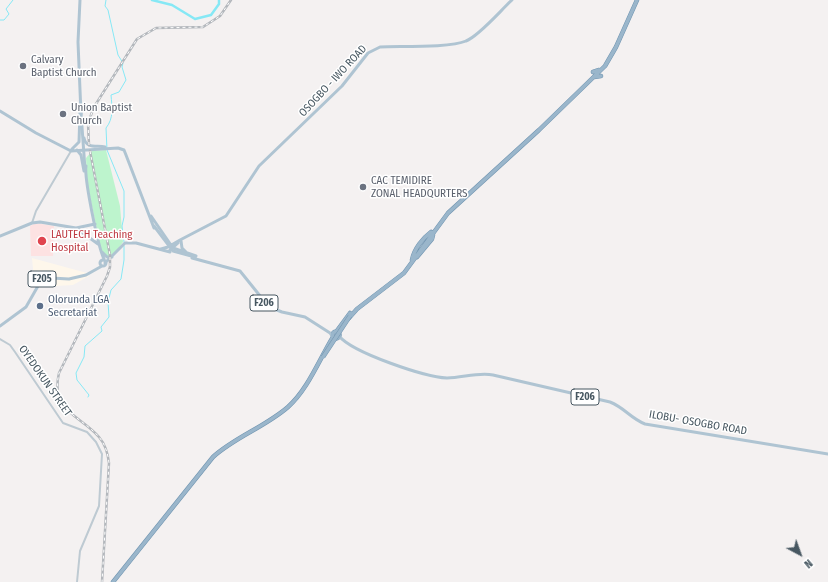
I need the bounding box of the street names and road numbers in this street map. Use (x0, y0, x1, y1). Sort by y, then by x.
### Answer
street label: OSOGBO - IWO ROAD (296, 42, 370, 120)
road number: F205 (28, 271, 56, 287)
road number: F206 (250, 295, 278, 311)
street label: OYEDOKUN STREET (16, 343, 74, 419)
road number: F206 (571, 389, 599, 405)
street label: ILOBU- OSOGBO ROAD (648, 408, 748, 438)

